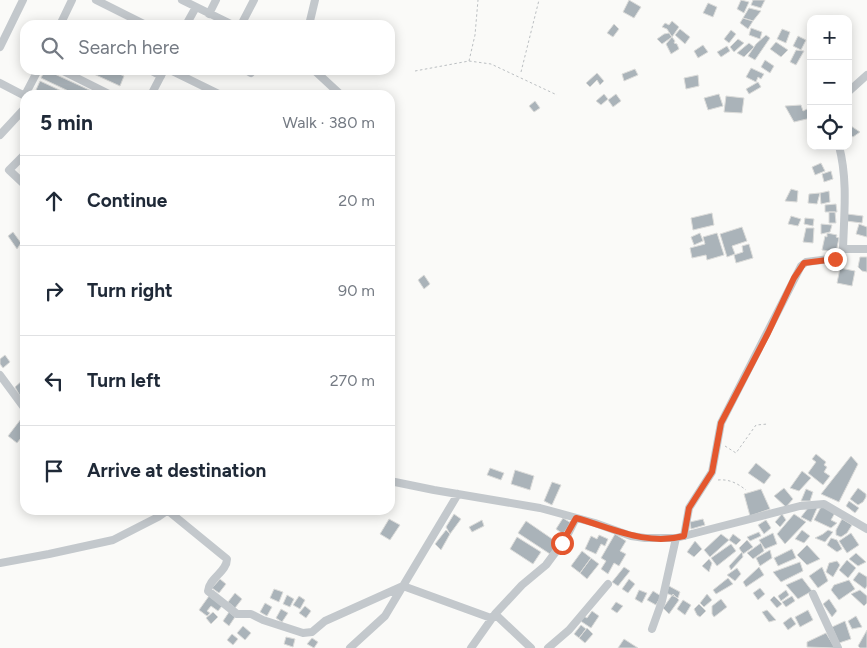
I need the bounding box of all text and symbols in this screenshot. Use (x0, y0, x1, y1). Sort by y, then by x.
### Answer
map controls (807, 15, 852, 150)
button: + (807, 15, 852, 60)
search box (20, 20, 395, 75)
icon: search (38, 34, 66, 62)
text: Search here (78, 36, 180, 59)
button: − (807, 60, 852, 105)
button: locate (807, 105, 852, 150)
text: 5 min (40, 110, 93, 135)
text: Walk · 380 m (283, 113, 375, 132)
icon: ahead (40, 187, 68, 215)
text: Continue (87, 189, 167, 212)
text: 20 m (338, 191, 375, 210)
route end (824, 248, 847, 271)
icon: right (40, 277, 68, 305)
text: Turn right (87, 279, 173, 302)
text: 90 m (338, 281, 375, 300)
icon: left (40, 367, 68, 395)
text: Turn left (87, 369, 161, 392)
text: 270 m (330, 371, 375, 390)
icon: arrive (40, 457, 68, 485)
text: Arrive at destination (87, 459, 266, 482)
route start (551, 532, 574, 555)

